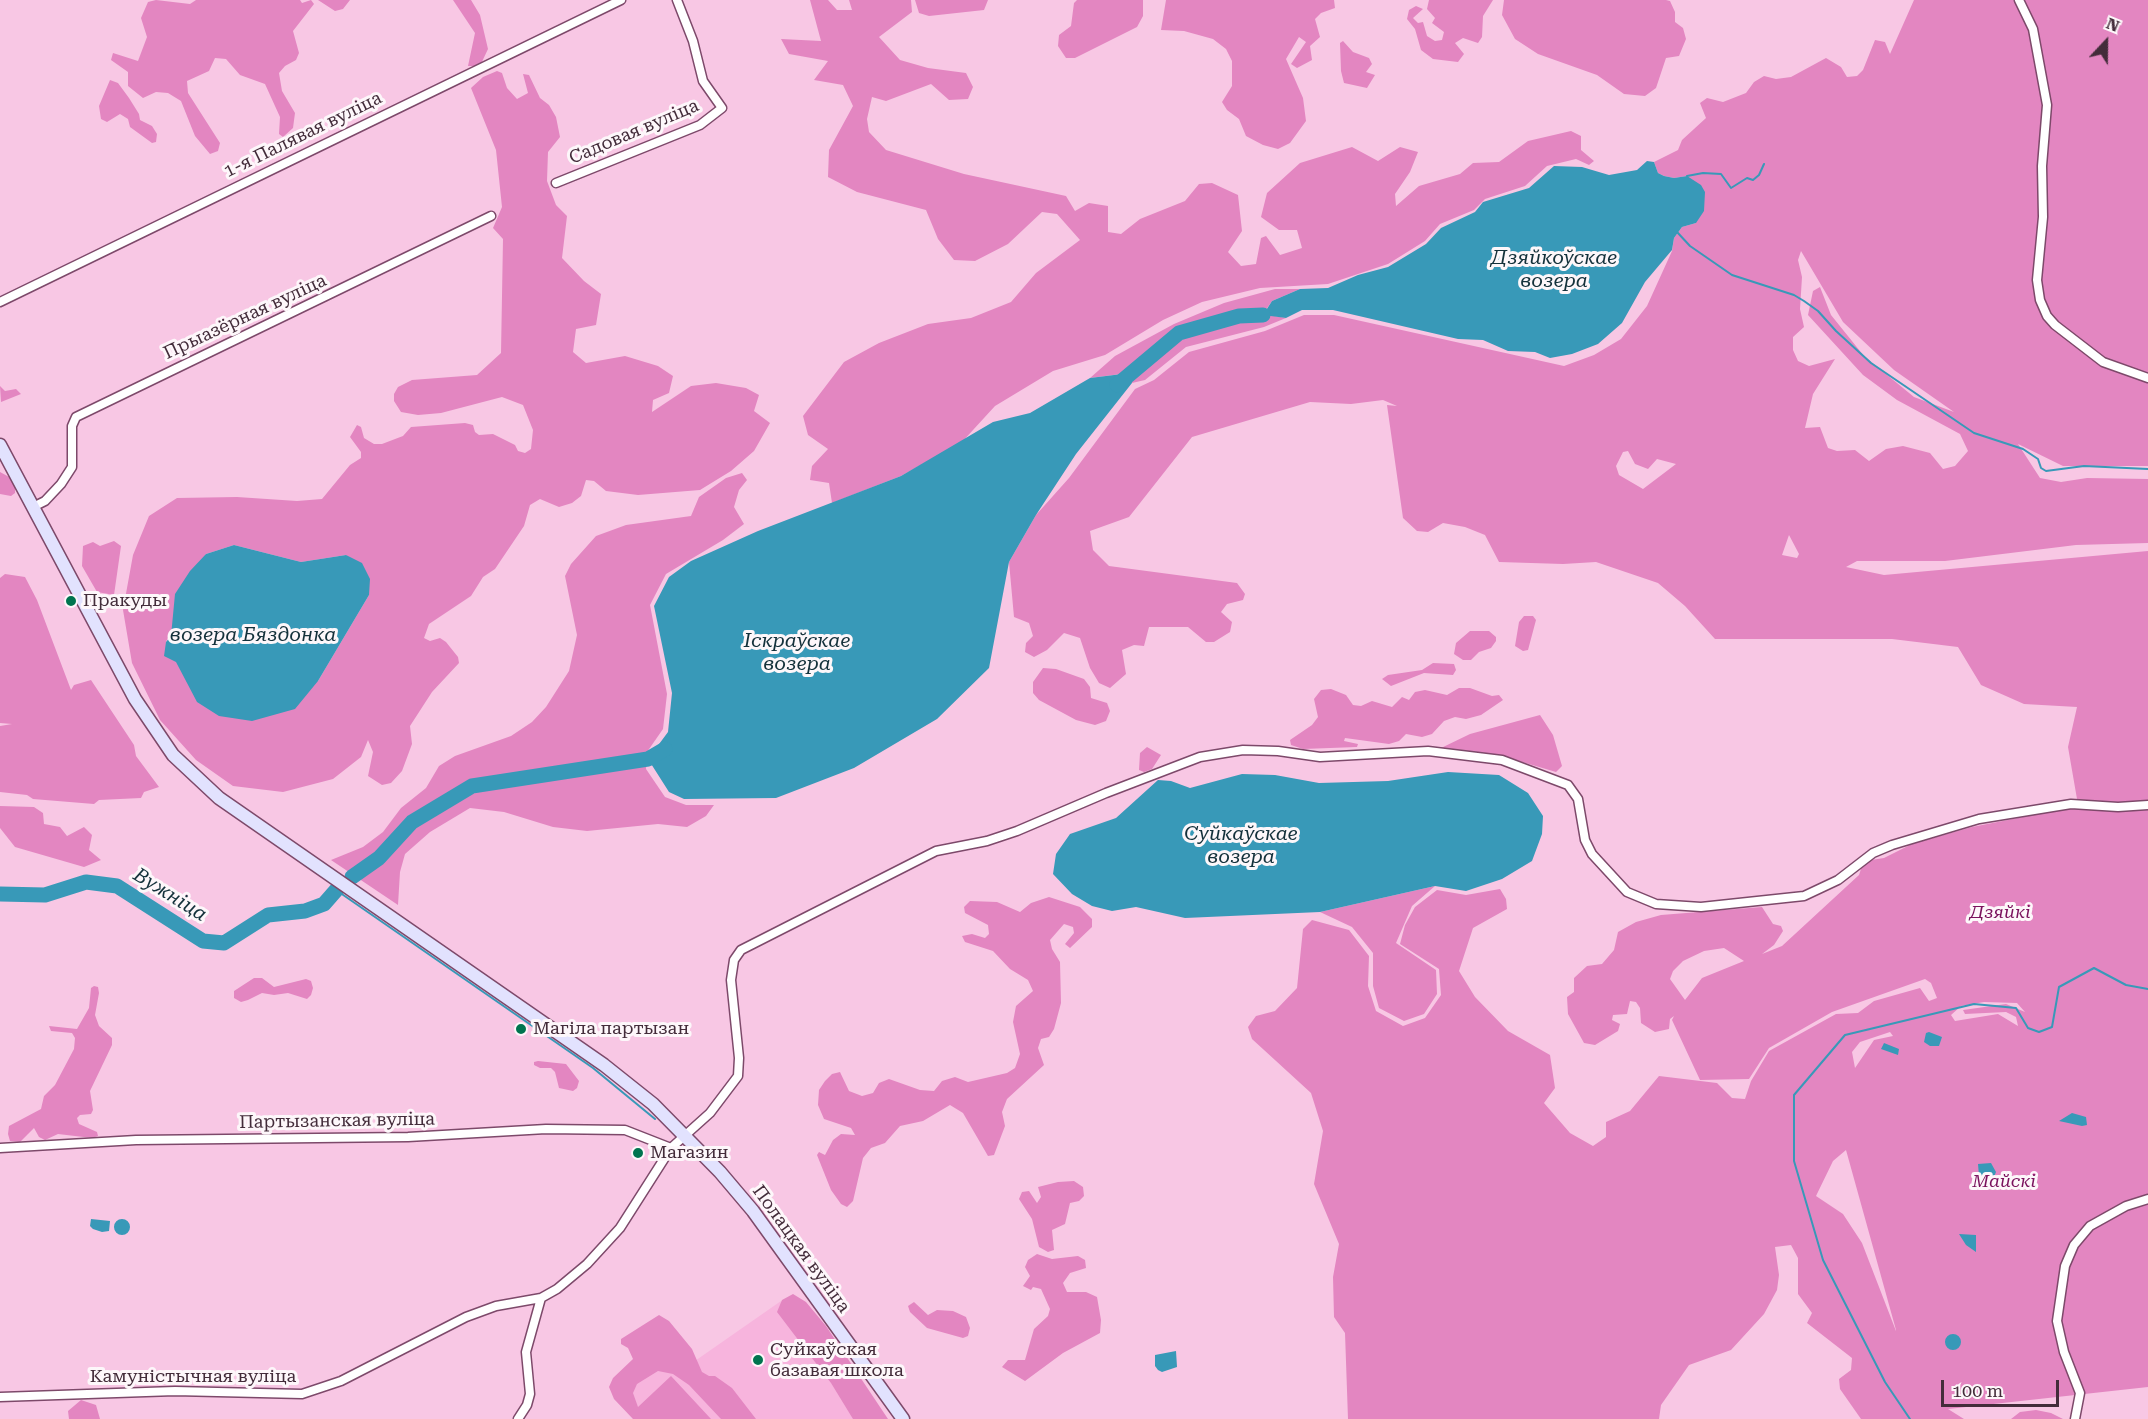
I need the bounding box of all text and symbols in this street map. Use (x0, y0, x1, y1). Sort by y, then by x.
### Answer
north arrow (2076, 12, 2136, 72)
text: N (2104, 14, 2122, 36)
street label: 1-я Палявая вуліца (221, 87, 385, 183)
street label: Садовая вуліца (566, 95, 702, 169)
water label: Дзяйкоўскае возера (1491, 246, 1617, 293)
street label: Прыазёрная вуліца (160, 270, 330, 364)
place label: Пракуды (83, 590, 167, 612)
marker: Пракуды (64, 594, 78, 608)
water label: возера Бяздонка (170, 623, 336, 647)
water label: Іскраўскае возера (744, 629, 850, 676)
water label: Суйкаўскае возера (1184, 822, 1298, 869)
water label: Вужніца (129, 863, 211, 927)
park label: Дзяйкі (1969, 902, 2031, 924)
place label: Магіла партызан (533, 1018, 689, 1040)
marker: Магіла партызан (514, 1022, 528, 1036)
street label: Партызанская вуліца (239, 1108, 435, 1134)
place label: Магазин (650, 1142, 729, 1164)
marker: Магазин (631, 1146, 645, 1160)
park label: Майскі (1972, 1171, 2036, 1193)
street label: Полацкая вуліца (747, 1181, 855, 1317)
place label: Суйкаўская базавая школа (770, 1339, 904, 1382)
marker: Суйкаўская базавая школа (751, 1353, 765, 1367)
street label: Камуністычная вуліца (90, 1366, 296, 1388)
scale bar (1944, 1368, 2062, 1406)
text: 100 m (1952, 1380, 2003, 1401)

